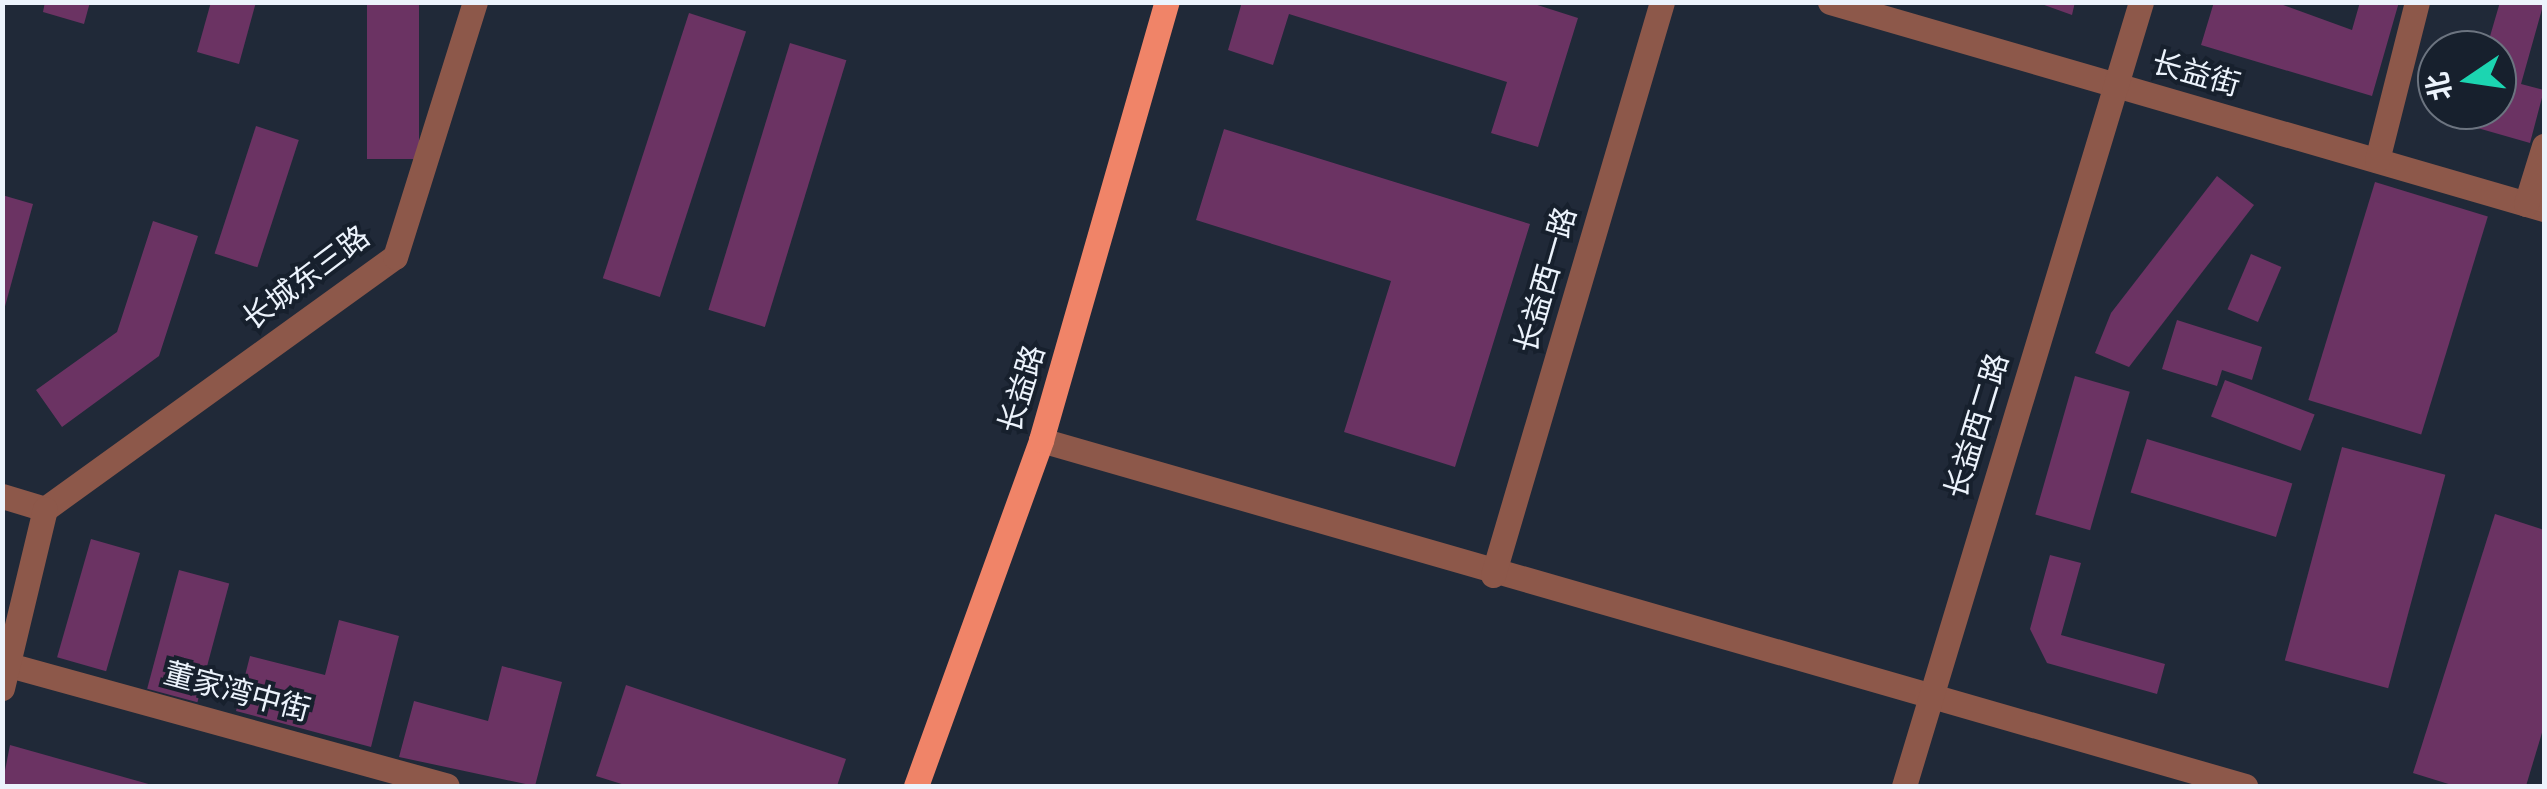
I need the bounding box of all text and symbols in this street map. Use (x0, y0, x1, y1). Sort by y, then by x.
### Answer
north arrow (2417, 30, 2517, 130)
street label: 长益街 (2148, 44, 2244, 104)
text: 北 (2420, 69, 2458, 104)
street label: 长益西一路 (1508, 203, 1584, 357)
street label: 长城东三路 (235, 218, 377, 338)
street label: 长益路 (992, 341, 1052, 437)
street label: 长益西二路 (1938, 349, 2016, 503)
street label: 董家湾中街 (160, 655, 314, 729)

